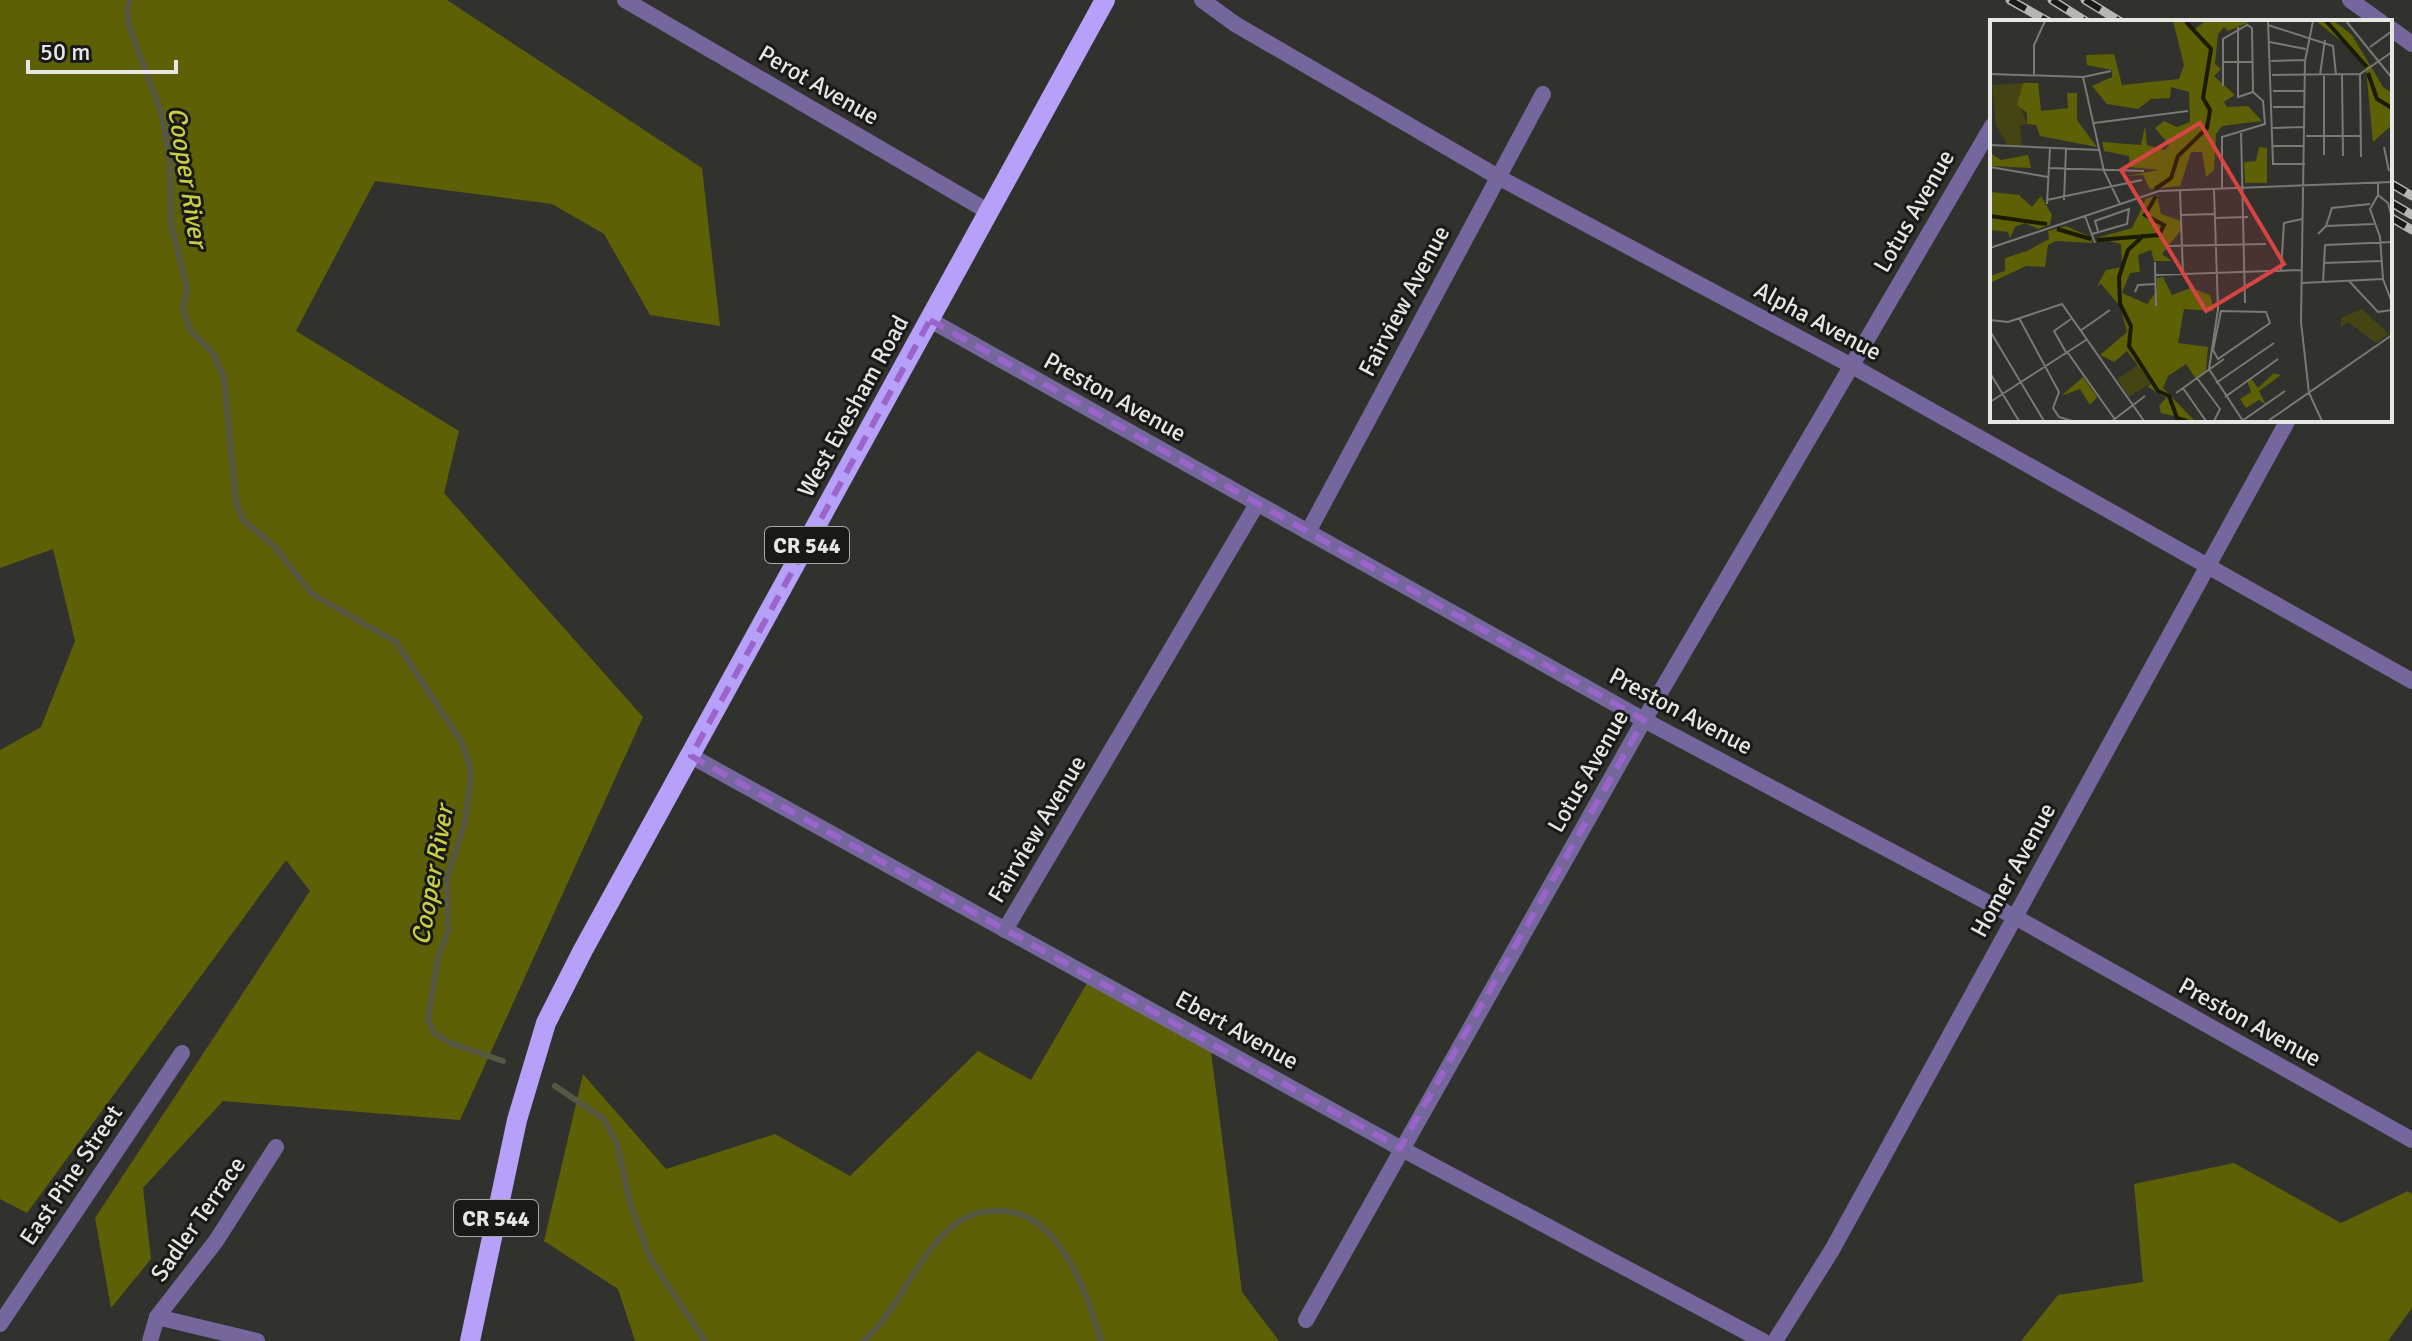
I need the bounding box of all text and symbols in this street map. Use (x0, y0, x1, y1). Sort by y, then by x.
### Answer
inset map (1990, 20, 2392, 422)
scale bar (28, 24, 176, 74)
text: 50 m (40, 37, 90, 67)
street label: Perot Avenue (753, 38, 885, 132)
water label: Cooper River (160, 105, 214, 253)
street label: Lotus Avenue (1867, 144, 1961, 278)
street label: Fairview Avenue (1352, 220, 1456, 382)
street label: Alpha Avenue (1749, 275, 1887, 367)
street label: West Evesham Road (791, 310, 915, 502)
street label: Preston Avenue (1039, 346, 1191, 448)
road number: CR 544 (765, 527, 849, 563)
street label: Preston Avenue (1604, 661, 1758, 761)
street label: Lotus Avenue (1541, 704, 1635, 838)
street label: Fairview Avenue (981, 750, 1093, 908)
street label: Homer Avenue (1964, 798, 2062, 942)
water label: Cooper River (405, 800, 462, 947)
street label: Preston Avenue (2174, 971, 2326, 1073)
street label: Ebert Avenue (1170, 984, 1304, 1076)
street label: East Pine Street (13, 1099, 129, 1251)
street label: Sadler Terrace (144, 1151, 252, 1287)
road number: CR 544 (454, 1200, 538, 1236)

